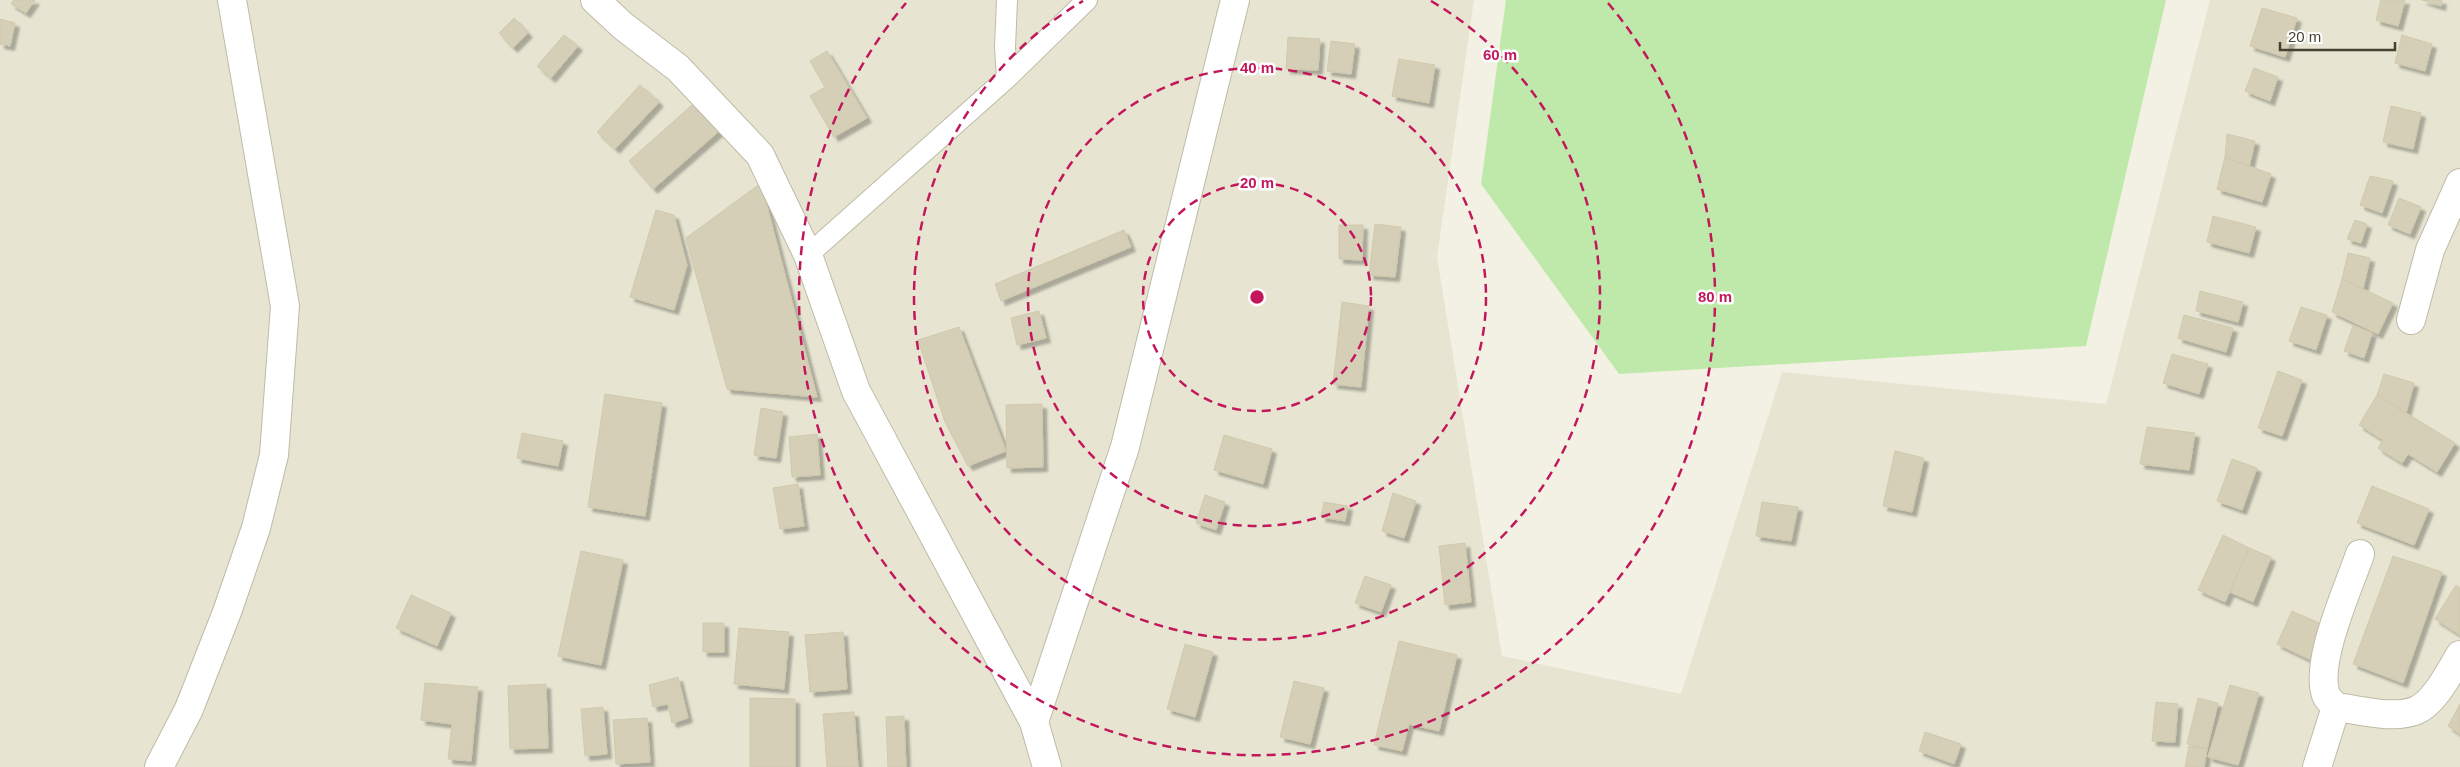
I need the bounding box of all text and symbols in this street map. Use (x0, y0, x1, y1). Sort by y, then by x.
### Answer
scale bar (2280, 20, 2395, 52)
text: 20 m (2288, 28, 2321, 45)
text: 60 m (1483, 46, 1517, 63)
text: 40 m (1240, 59, 1274, 76)
text: 20 m (1240, 174, 1274, 191)
centre of rings (1248, 288, 1266, 306)
text: 80 m (1698, 288, 1732, 305)

